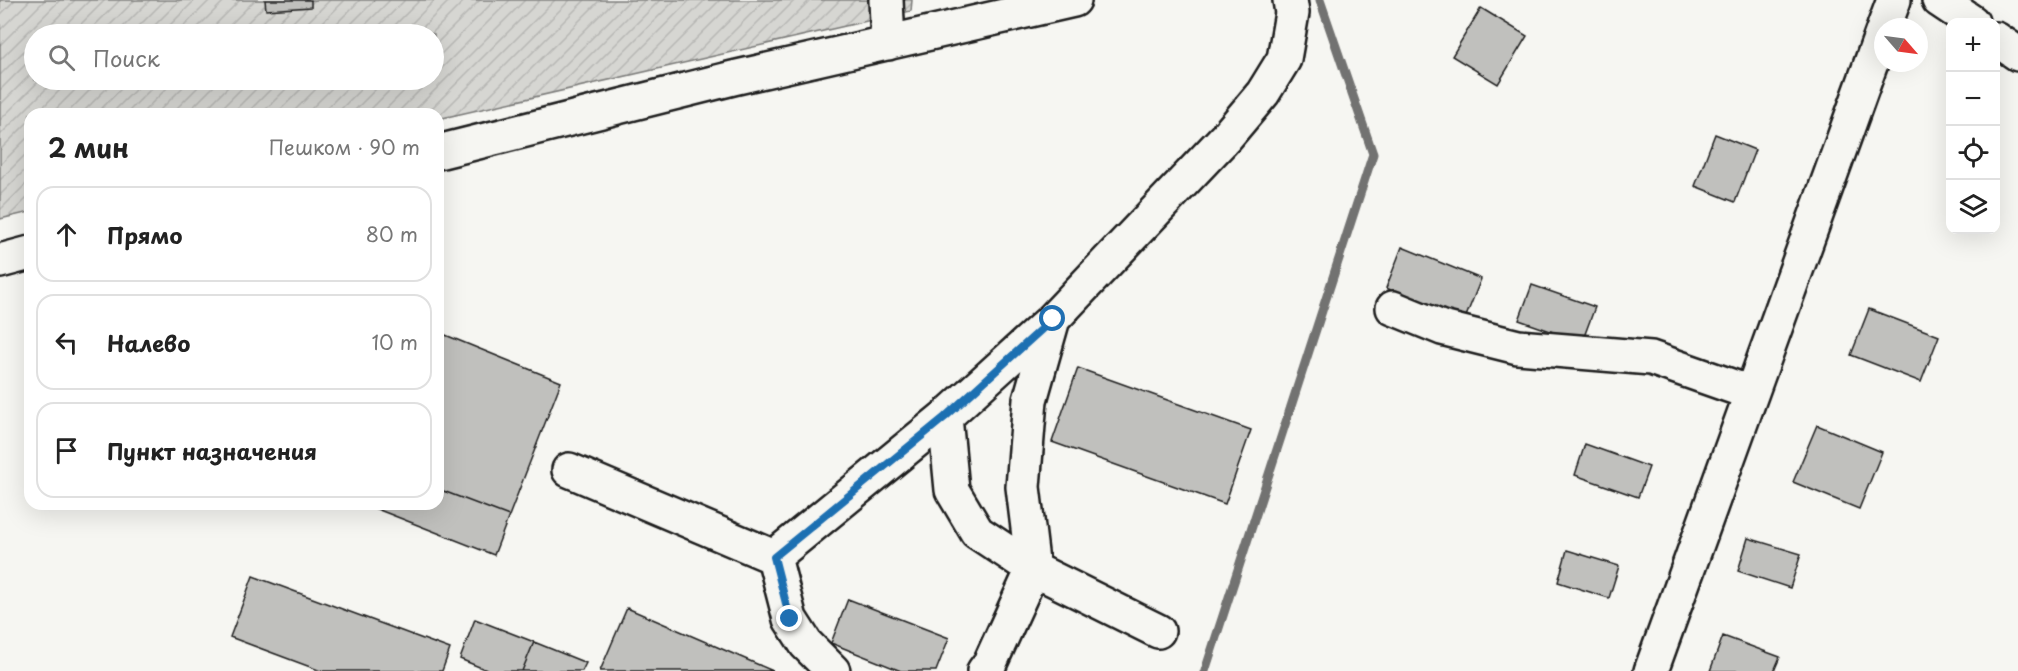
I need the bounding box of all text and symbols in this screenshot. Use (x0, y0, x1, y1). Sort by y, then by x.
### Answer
north arrow (1874, 18, 1928, 72)
map controls (1946, 18, 2000, 234)
button: + (1946, 18, 2000, 72)
search box (24, 24, 444, 90)
icon: search (45, 41, 78, 74)
text: Поиск (93, 41, 160, 74)
button: − (1946, 72, 2000, 126)
button: locate (1946, 126, 2000, 180)
text: 2 мин (48, 128, 129, 167)
text: Пешком · 90 m (269, 132, 420, 162)
button: layers (1946, 180, 2000, 234)
icon: ahead (50, 218, 83, 251)
text: Прямо (107, 218, 182, 251)
text: 80 m (366, 219, 418, 249)
route start (1039, 305, 1065, 331)
icon: left (50, 326, 83, 359)
text: Налево (107, 326, 190, 359)
text: 10 m (371, 327, 418, 357)
icon: arrive (50, 434, 83, 467)
text: Пункт назначения (107, 434, 317, 467)
route end (776, 605, 802, 631)

